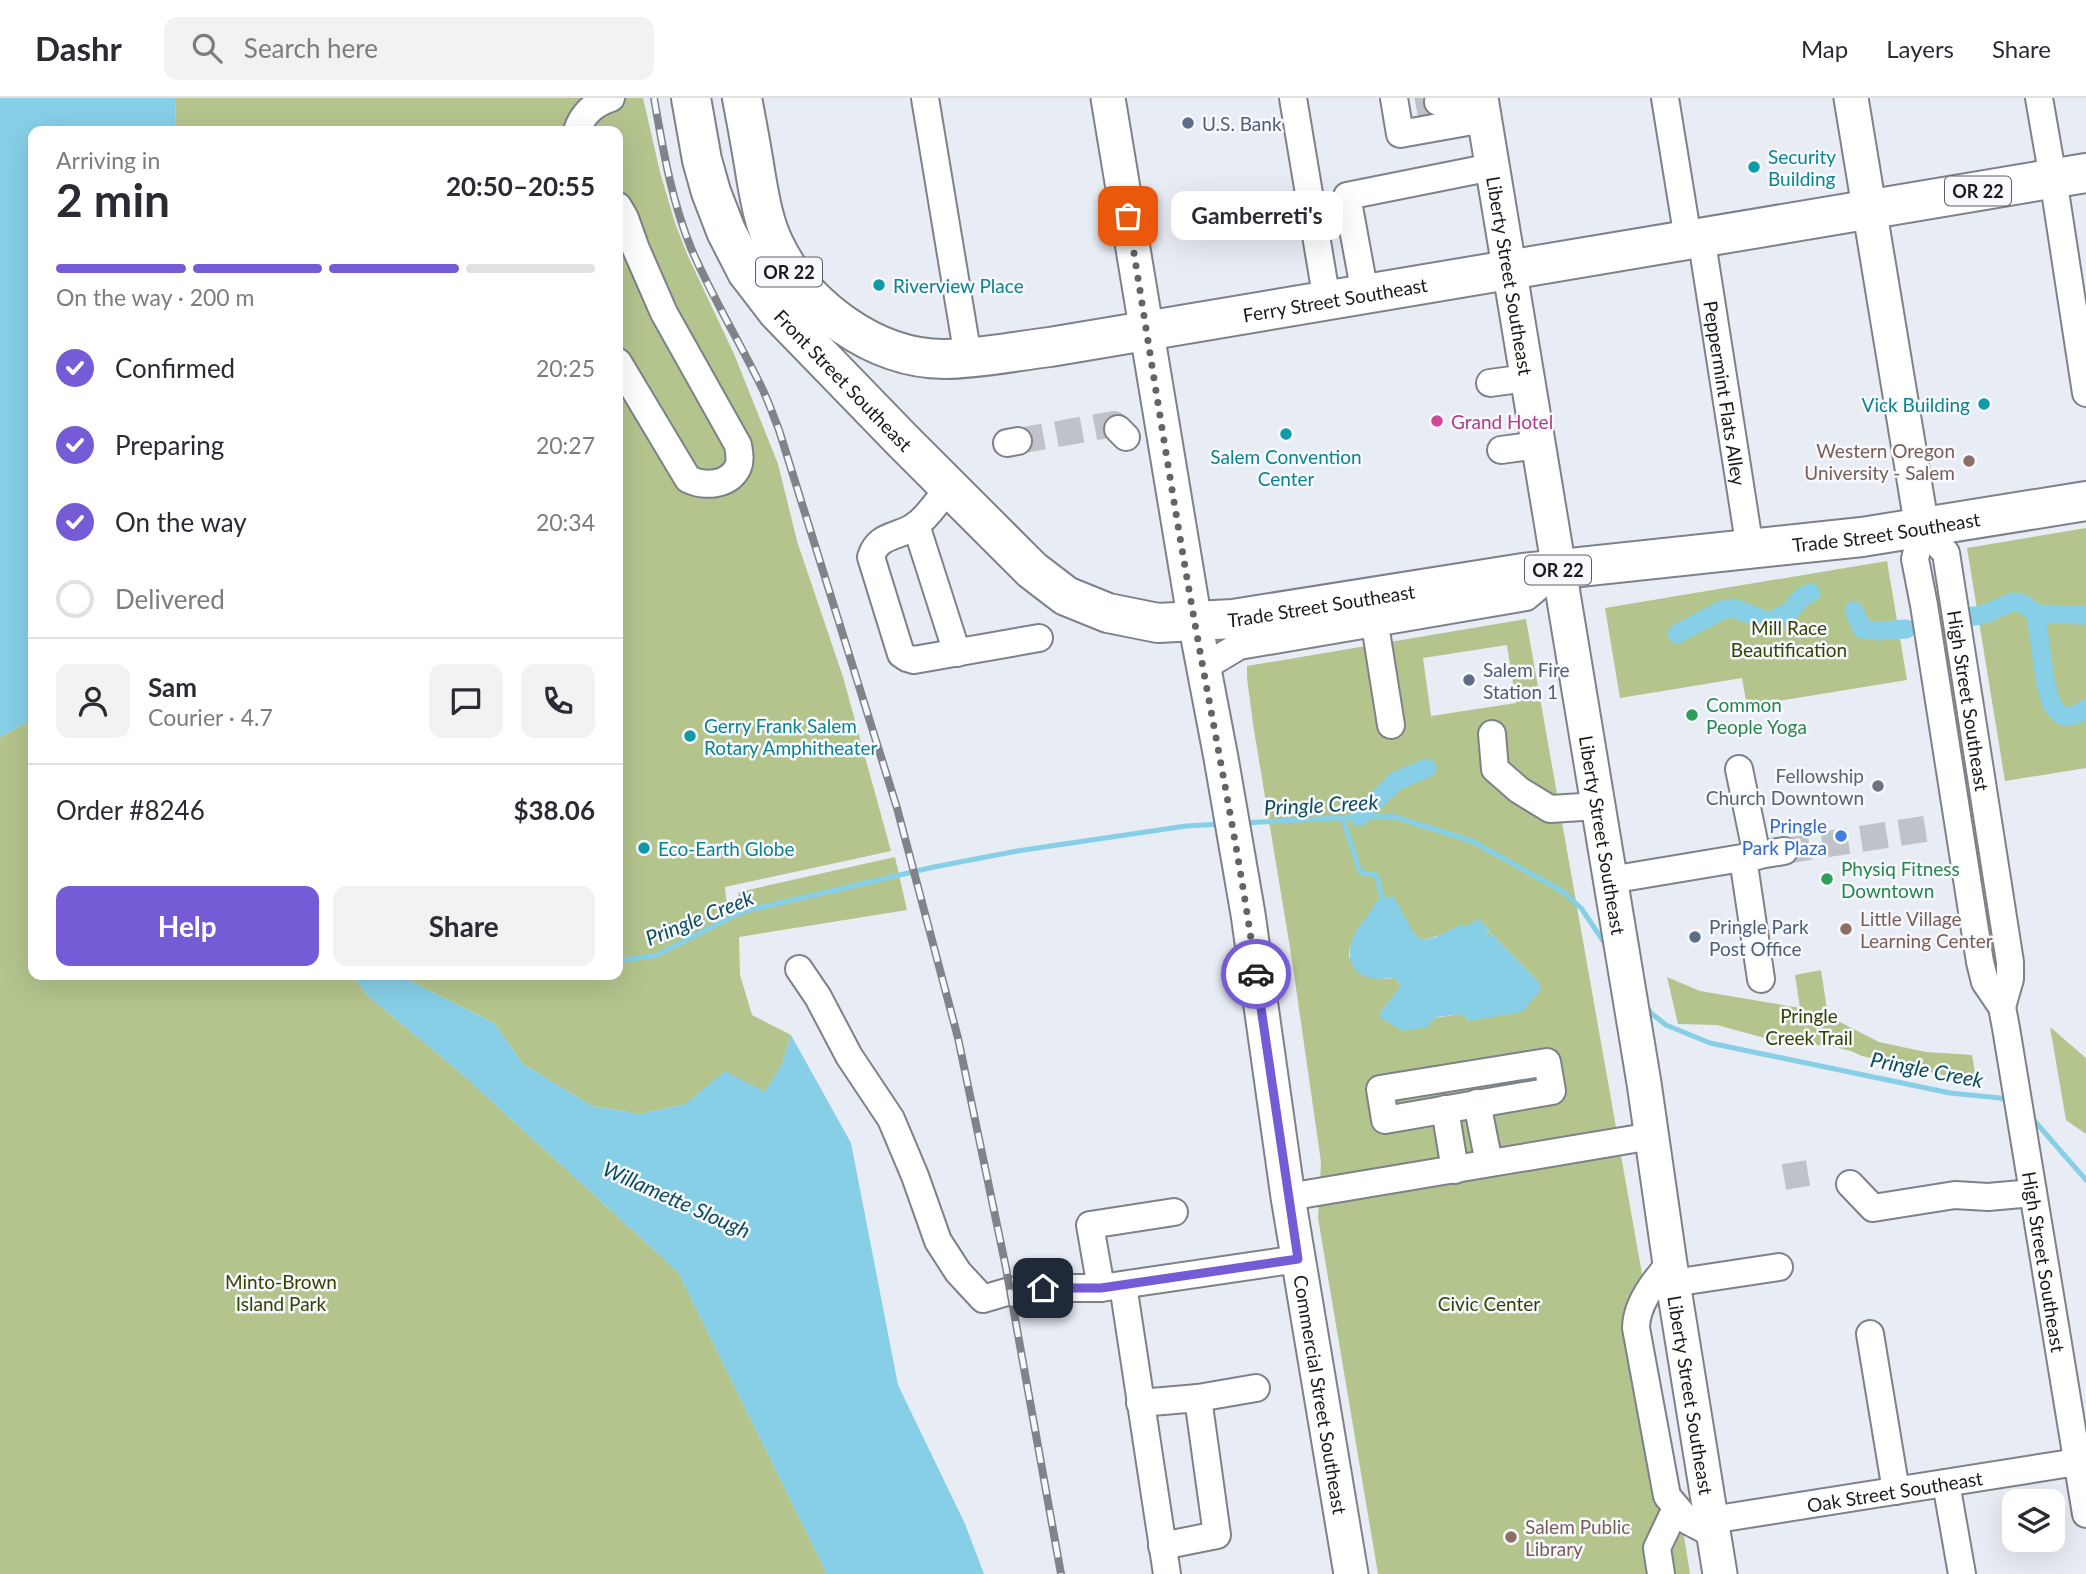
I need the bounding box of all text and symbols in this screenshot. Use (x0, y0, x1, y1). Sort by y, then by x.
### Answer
search box (164, 17, 654, 80)
text: Dashr (35, 28, 122, 68)
icon: search (188, 29, 226, 67)
text: Search here (244, 32, 378, 64)
text: Map (1801, 34, 1848, 63)
text: Layers (1886, 34, 1954, 63)
text: Share (1992, 34, 2051, 63)
place label: U.S. Bank (1202, 112, 1282, 135)
marker: U.S. Bank (1180, 115, 1196, 131)
place label: Security Building (1768, 145, 1836, 190)
text: Arriving in (56, 146, 160, 174)
marker: Security Building (1746, 159, 1762, 175)
text: 20:50–20:55 (446, 170, 595, 202)
text: 2 min (56, 172, 170, 227)
street label: Liberty Street Southeast (1483, 174, 1538, 377)
road number: OR 22 (1945, 176, 2011, 206)
pin (1098, 186, 1158, 246)
callout: Gamberreti's (1170, 192, 1342, 240)
icon: bag (1109, 197, 1147, 235)
text: Gamberreti's (1191, 201, 1323, 229)
road number: OR 22 (756, 258, 822, 286)
street label: Ferry Street Southeast (1241, 272, 1429, 326)
place label: Riverview Place (893, 274, 1024, 297)
marker: Riverview Place (871, 277, 887, 293)
text: On the way · 200 m (56, 283, 255, 311)
street label: Peppermint Flats Alley (1700, 299, 1751, 487)
street label: Front Street Southeast (770, 304, 917, 455)
icon: check (56, 349, 94, 387)
text: Confirmed (115, 352, 235, 384)
text: 20:25 (536, 354, 595, 382)
place label: Vick Building (1862, 393, 1970, 416)
marker: Vick Building (1976, 396, 1992, 412)
place label: Grand Hotel (1451, 410, 1553, 433)
marker: Grand Hotel (1429, 413, 1445, 429)
icon: check (56, 426, 94, 464)
marker: Salem Convention Center (1278, 426, 1294, 442)
text: Preparing (115, 429, 224, 461)
text: 20:27 (536, 431, 595, 459)
place label: Western Oregon University - Salem (1804, 439, 1955, 484)
place label: Salem Convention Center (1210, 445, 1362, 490)
marker: Western Oregon University - Salem (1961, 453, 1977, 469)
icon: check (56, 503, 94, 541)
text: On the way (115, 506, 247, 538)
street label: Trade Street Southeast (1791, 507, 1982, 556)
text: 20:34 (536, 508, 595, 536)
road number: OR 22 (1525, 556, 1591, 584)
street label: Trade Street Southeast (1227, 579, 1417, 631)
text: Delivered (115, 583, 225, 615)
street label: High Street Southeast (1944, 608, 1995, 793)
park label: Mill Race Beautification (1731, 616, 1847, 661)
place label: Salem Fire Station 1 (1483, 658, 1569, 703)
button: person (56, 664, 130, 738)
button: chat (429, 664, 503, 738)
button: phone (521, 664, 595, 738)
text: Sam (148, 671, 197, 703)
marker: Salem Fire Station 1 (1461, 672, 1477, 688)
place label: Common People Yoga (1706, 693, 1807, 738)
text: Courier · 4.7 (148, 703, 273, 731)
marker: Common People Yoga (1684, 707, 1700, 723)
place label: Gerry Frank Salem Rotary Amphitheater (704, 714, 877, 759)
marker: Gerry Frank Salem Rotary Amphitheater (682, 728, 698, 744)
street label: Liberty Street Southeast (1575, 734, 1631, 936)
place label: Fellowship Church Downtown (1706, 764, 1864, 809)
marker: Fellowship Church Downtown (1870, 778, 1886, 794)
water label: Pringle Creek (1263, 788, 1380, 819)
text: Order #8246 (56, 794, 205, 826)
text: $38.06 (513, 794, 595, 826)
place label: Pringle Park Plaza (1742, 814, 1827, 859)
marker: Pringle Park Plaza (1833, 828, 1849, 844)
place label: Eco-Earth Globe (658, 837, 794, 860)
marker: Eco-Earth Globe (636, 840, 652, 856)
place label: Physiq Fitness Downtown (1841, 857, 1960, 902)
marker: Physiq Fitness Downtown (1819, 871, 1835, 887)
water label: Pringle Creek (641, 884, 758, 950)
button: Help (56, 886, 319, 966)
button: Share (333, 886, 595, 966)
place label: Little Village Learning Center (1860, 907, 1993, 952)
place label: Pringle Park Post Office (1709, 915, 1809, 960)
marker: Little Village Learning Center (1838, 921, 1854, 937)
marker: Pringle Park Post Office (1687, 929, 1703, 945)
courier (1221, 939, 1291, 1009)
icon: car (1237, 955, 1275, 993)
park label: Pringle Creek Trail (1765, 1004, 1853, 1049)
water label: Pringle Creek (1868, 1046, 1987, 1092)
water label: Willamette Slough (599, 1155, 755, 1243)
street label: High Street Southeast (2018, 1170, 2071, 1354)
pin (1013, 1258, 1073, 1318)
icon: home (1024, 1269, 1062, 1307)
park label: Minto-Brown Island Park (225, 1270, 337, 1315)
street label: Commercial Street Southeast (1290, 1273, 1352, 1516)
park label: Civic Center (1438, 1292, 1540, 1315)
street label: Liberty Street Southeast (1664, 1294, 1719, 1497)
street label: Oak Street Southeast (1805, 1466, 1984, 1516)
map controls (2002, 1489, 2065, 1552)
button: layers (2002, 1489, 2065, 1552)
place label: Salem Public Library (1525, 1515, 1630, 1560)
marker: Salem Public Library (1503, 1529, 1519, 1545)

